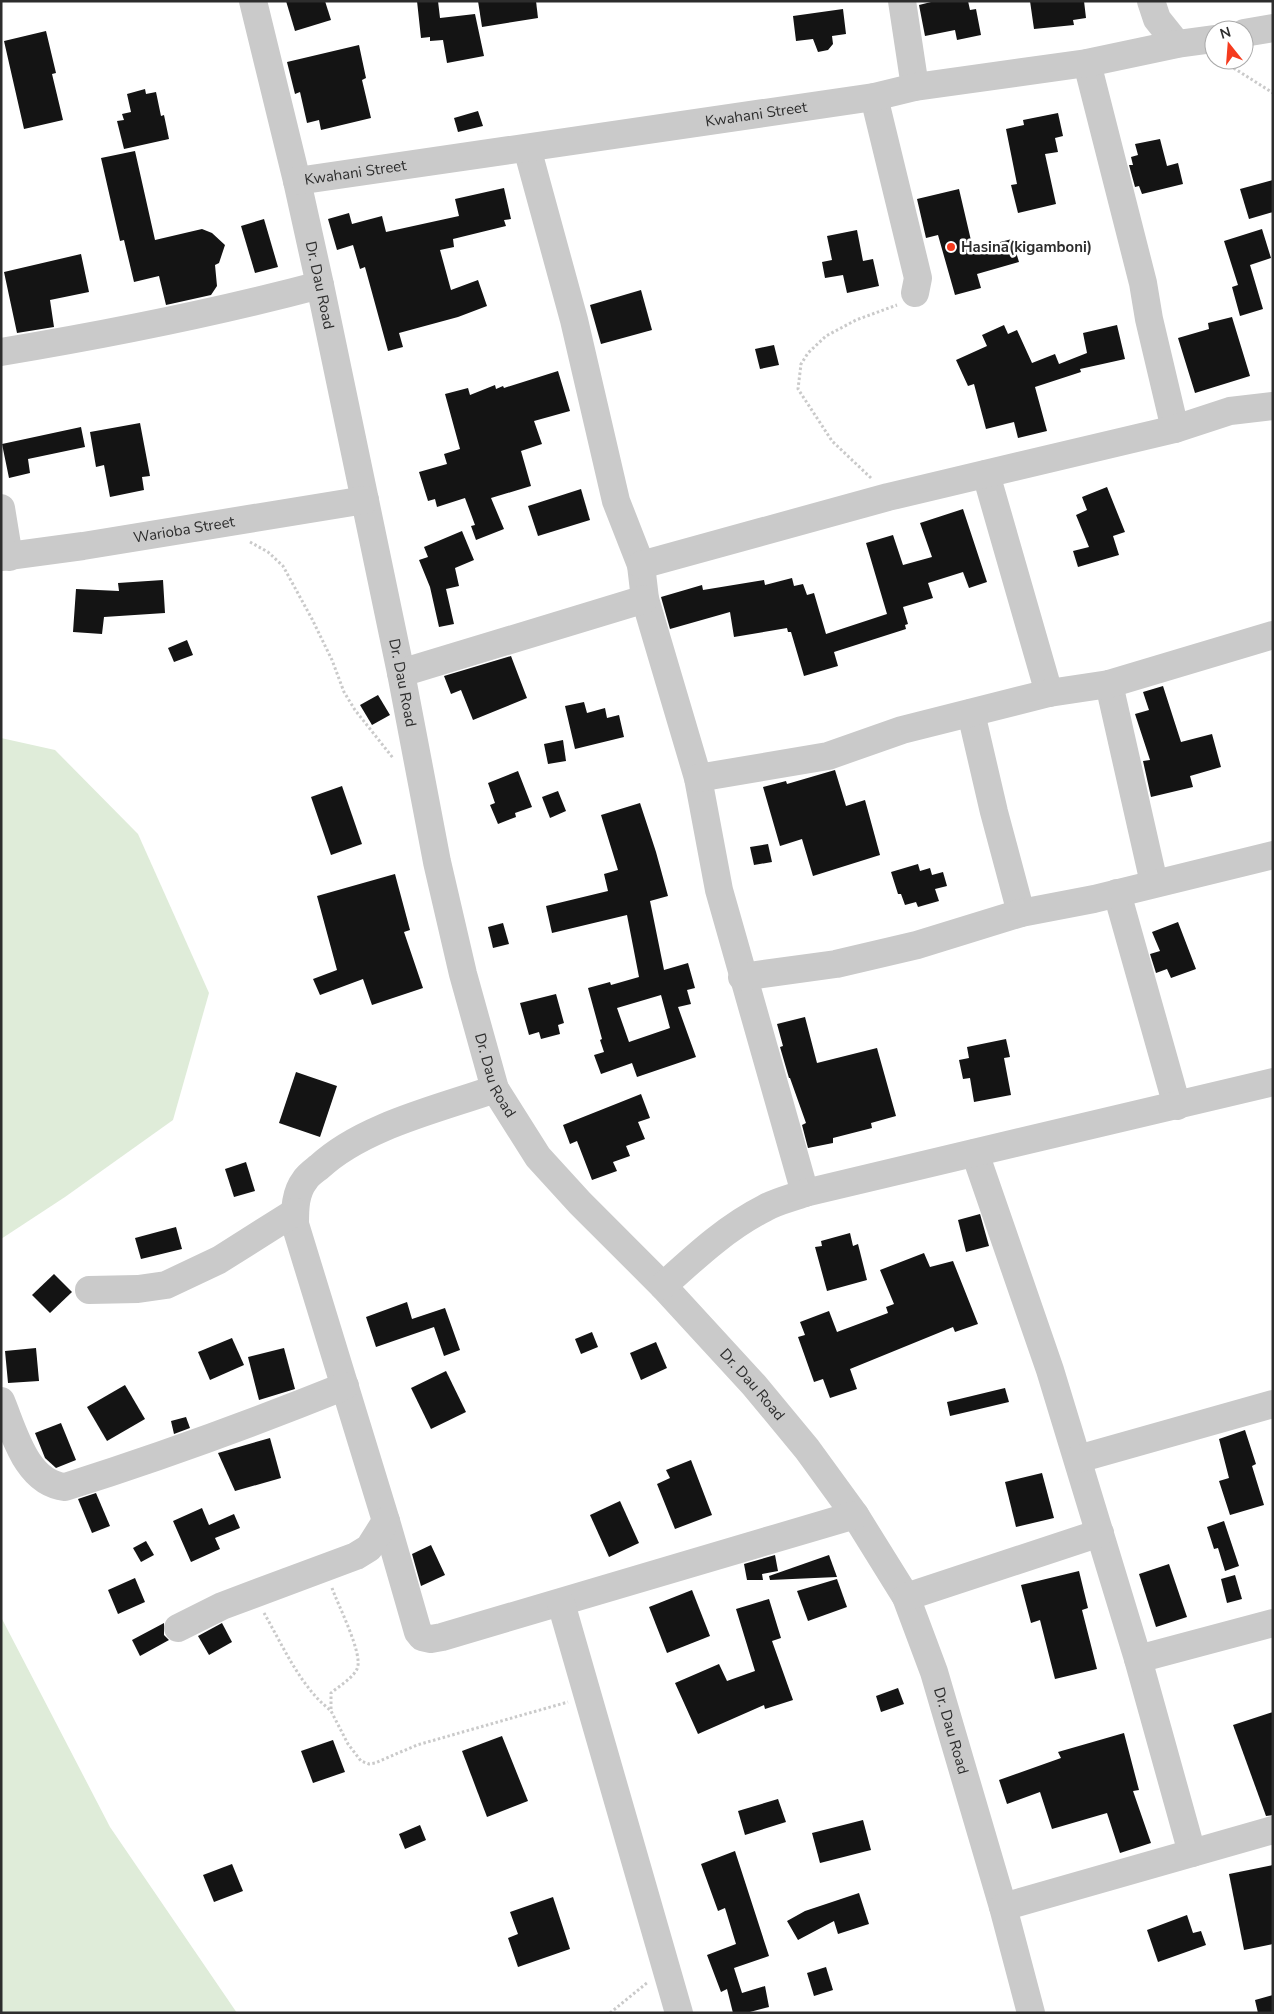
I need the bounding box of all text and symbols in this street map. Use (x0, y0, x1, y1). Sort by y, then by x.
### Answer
north arrow (1204, 20, 1254, 70)
text: N (1218, 22, 1233, 44)
street label: Kwahani Street (704, 97, 809, 131)
street label: Kwahani Street (303, 155, 408, 190)
place label: Hasina(kigamboni) (961, 237, 1092, 257)
street label: Dr. Dau Road (301, 239, 339, 331)
marker: Hasina(kigamboni) (945, 241, 957, 253)
street label: Warioba Street (132, 511, 237, 548)
street label: Dr. Dau Road (384, 637, 421, 729)
street label: Dr. Dau Road (470, 1031, 521, 1121)
street label: Dr. Dau Road (715, 1344, 789, 1425)
street label: Dr. Dau Road (929, 1685, 973, 1777)

